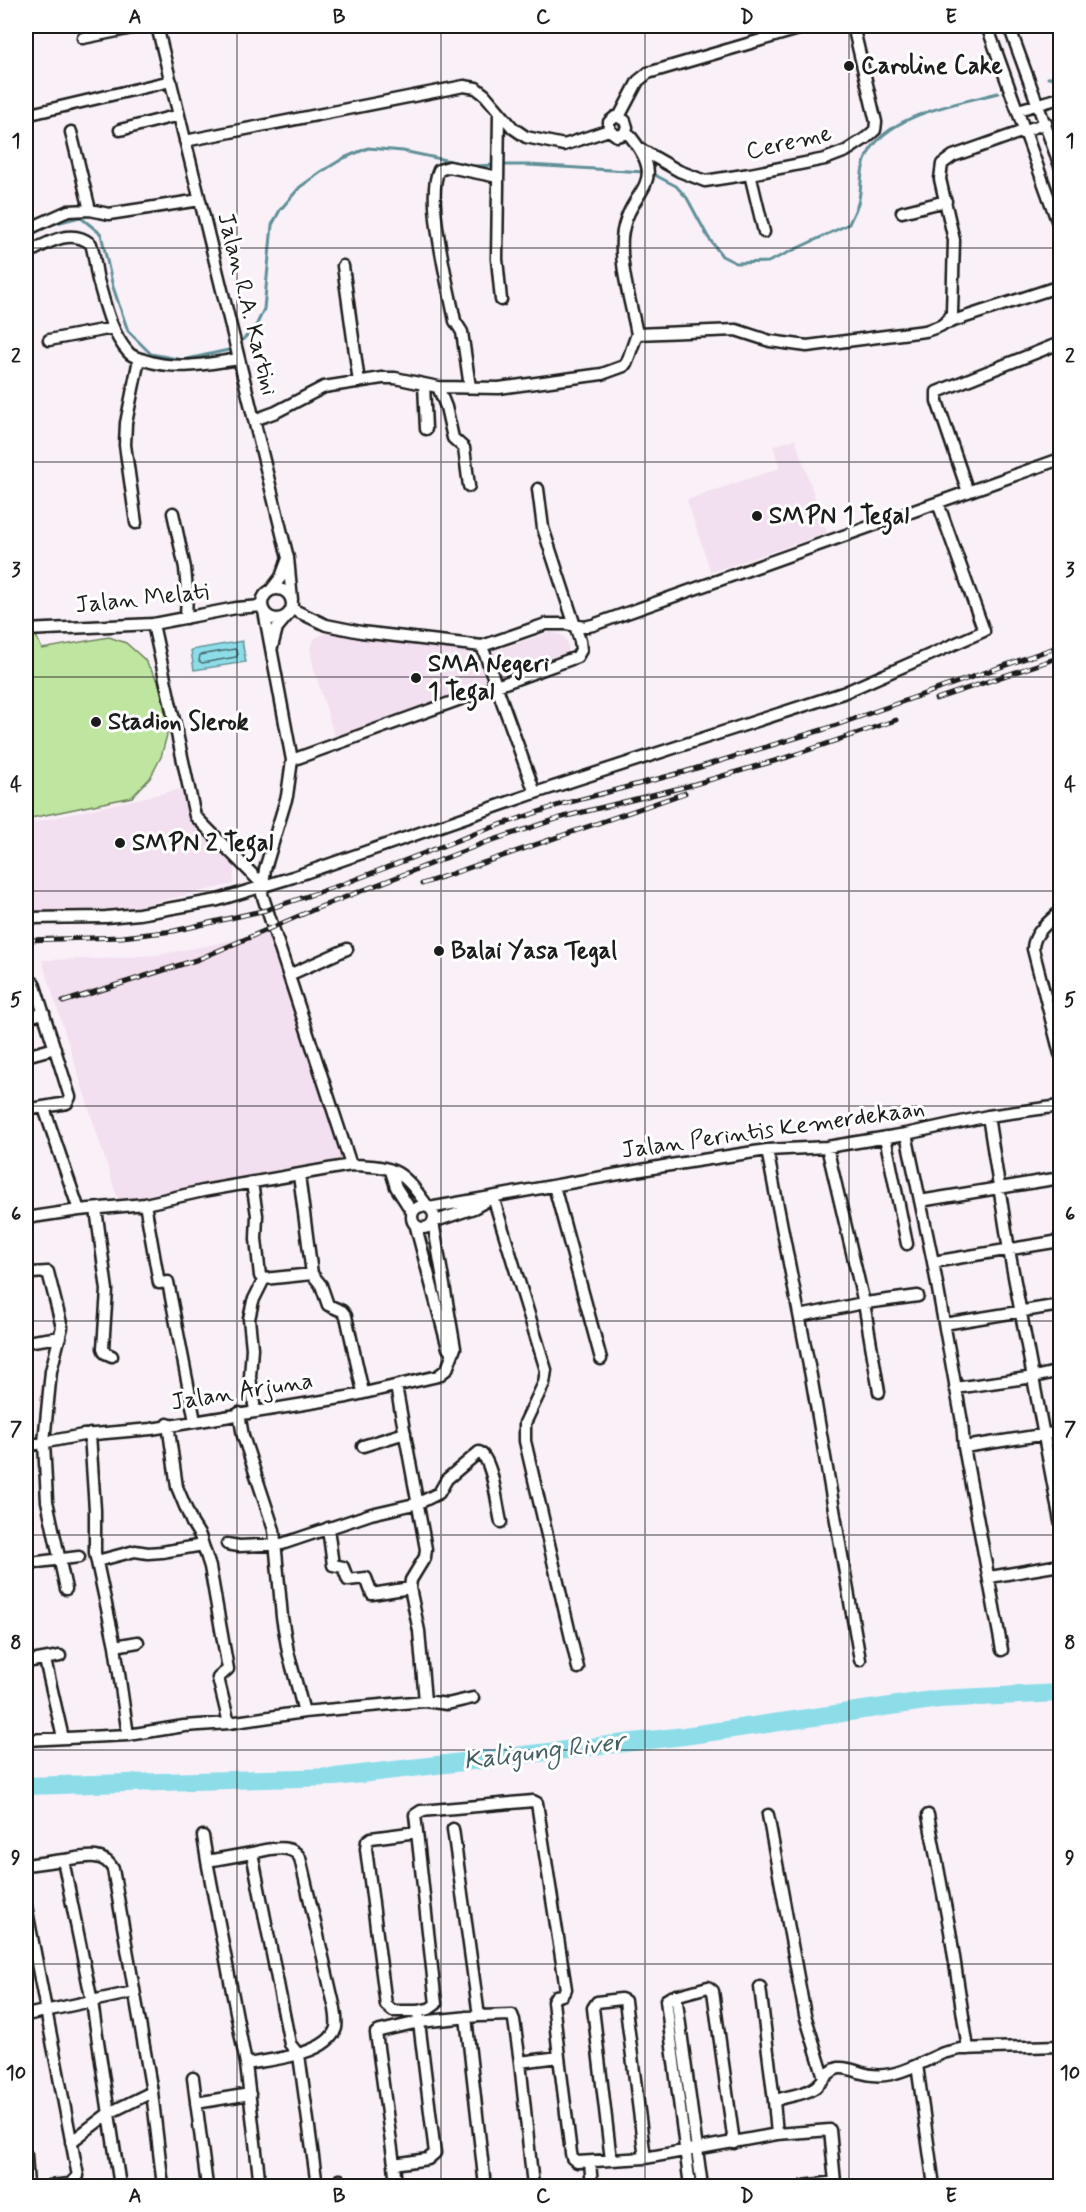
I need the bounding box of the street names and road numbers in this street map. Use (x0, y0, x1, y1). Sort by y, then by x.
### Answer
street label: Cereme (743, 118, 835, 168)
street label: Jalan R.A. Kartini (209, 209, 285, 399)
street label: Jalan Melati (74, 577, 210, 621)
street label: Jalan Perintis Kemerdekaan (619, 1093, 927, 1167)
street label: Jalan Arjuna (169, 1365, 315, 1419)

